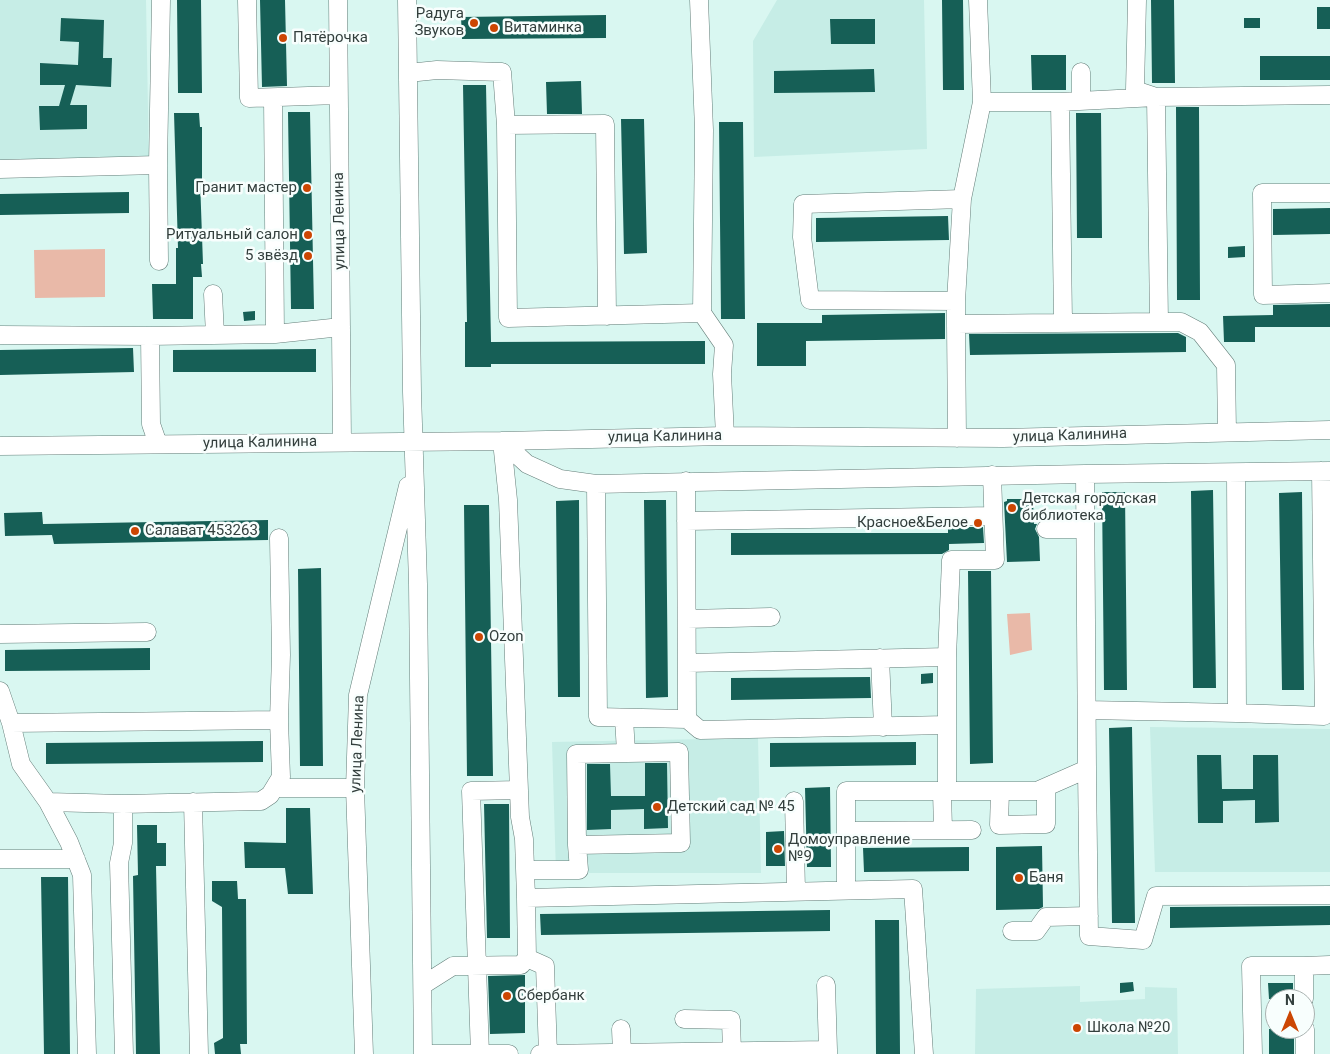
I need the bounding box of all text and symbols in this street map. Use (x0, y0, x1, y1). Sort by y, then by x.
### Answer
place label: Радуга Звуков (414, 5, 464, 40)
marker: Радуга Звуков (468, 17, 480, 29)
place label: Витаминка (504, 19, 582, 37)
marker: Витаминка (488, 22, 500, 34)
place label: Пятёрочка (293, 29, 368, 47)
marker: Пятёрочка (277, 32, 289, 44)
street label: улица Ленина (330, 172, 350, 270)
place label: Гранит мастер (195, 179, 297, 197)
marker: Гранит мастер (301, 182, 313, 194)
place label: Ритуальный салон (166, 226, 298, 244)
marker: Ритуальный салон (302, 229, 314, 241)
place label: 5 звёзд (245, 247, 298, 265)
marker: 5 звёзд (302, 250, 314, 262)
street label: улица Калинина (1013, 425, 1127, 447)
street label: улица Калинина (608, 427, 722, 447)
street label: улица Калинина (203, 433, 317, 453)
place label: Детская городская библиотека (1022, 490, 1156, 525)
marker: Детская городская библиотека (1006, 502, 1018, 514)
place label: Красное&Белое (857, 514, 968, 532)
marker: Красное&Белое (972, 517, 984, 529)
place label: Салават 453263 (145, 522, 258, 540)
marker: Салават 453263 (129, 525, 141, 537)
place label: Ozon (489, 628, 523, 646)
marker: Ozon (473, 631, 485, 643)
street label: улица Ленина (347, 695, 369, 793)
place label: Детский сад № 45 (667, 798, 795, 816)
marker: Детский сад № 45 (651, 801, 663, 813)
place label: Домоуправление №9 (788, 831, 910, 866)
marker: Домоуправление №9 (772, 843, 784, 855)
place label: Баня (1029, 869, 1063, 887)
marker: Баня (1013, 872, 1025, 884)
place label: Сбербанк (517, 987, 585, 1005)
north arrow (1265, 989, 1315, 1039)
marker: Сбербанк (501, 990, 513, 1002)
text: N (1285, 992, 1295, 1008)
place label: Школа №20 (1087, 1019, 1170, 1037)
marker: Школа №20 (1071, 1022, 1083, 1034)

